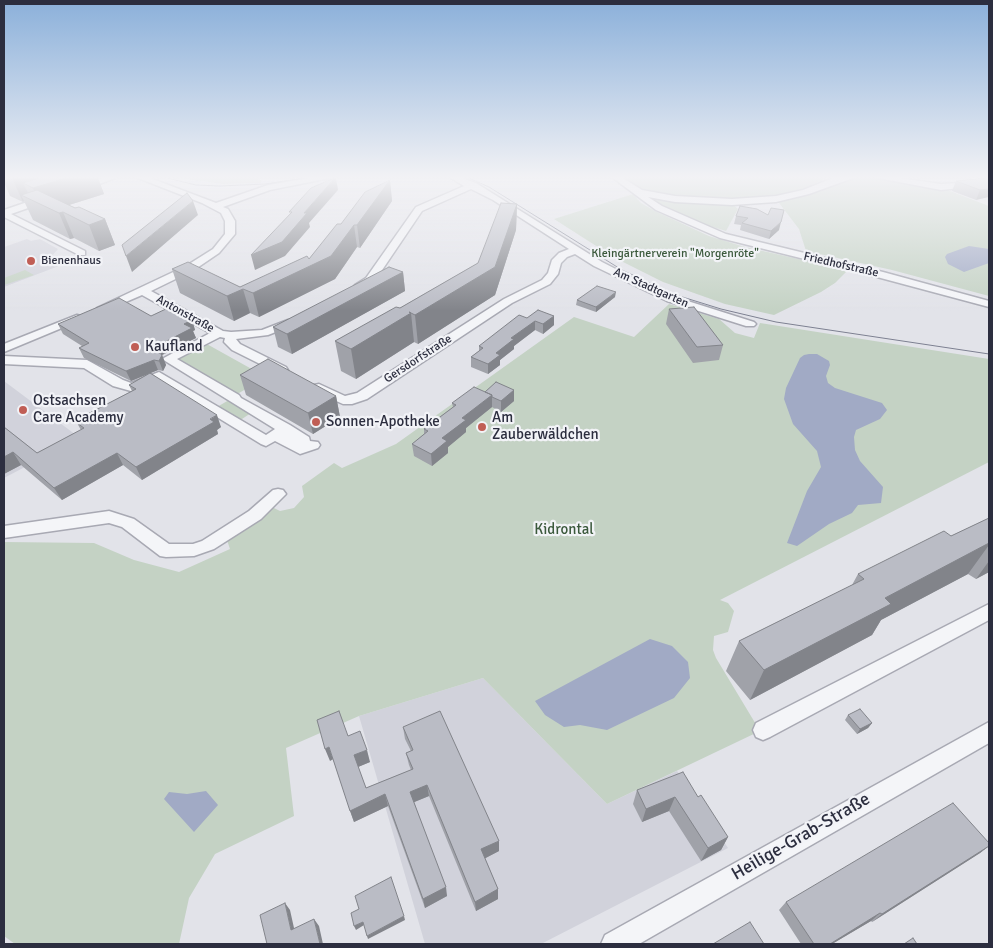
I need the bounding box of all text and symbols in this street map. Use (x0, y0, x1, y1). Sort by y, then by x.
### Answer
park label: Kleingärtnerverein "Morgenröte" (591, 247, 759, 261)
street label: Friedhofstraße (802, 249, 880, 281)
place label: Bienenhaus (41, 254, 101, 268)
marker: Bienenhaus (25, 255, 37, 267)
street label: Am Stadtgarten (611, 265, 691, 311)
street label: Antonstraße (153, 292, 217, 336)
street label: Gersdorfstraße (381, 332, 455, 386)
place label: Kaufland (145, 338, 203, 356)
marker: Kaufland (129, 341, 141, 353)
place label: Ostsachsen Care Academy (33, 392, 123, 427)
marker: Ostsachsen Care Academy (17, 404, 29, 416)
place label: Am Zauberwäldchen (492, 409, 599, 444)
place label: Sonnen-Apotheke (326, 413, 440, 431)
marker: Sonnen-Apotheke (310, 416, 322, 428)
marker: Am Zauberwäldchen (476, 421, 488, 433)
park label: Kidrontal (534, 521, 594, 539)
street label: Heilige-Grab-Straße (728, 789, 874, 885)

